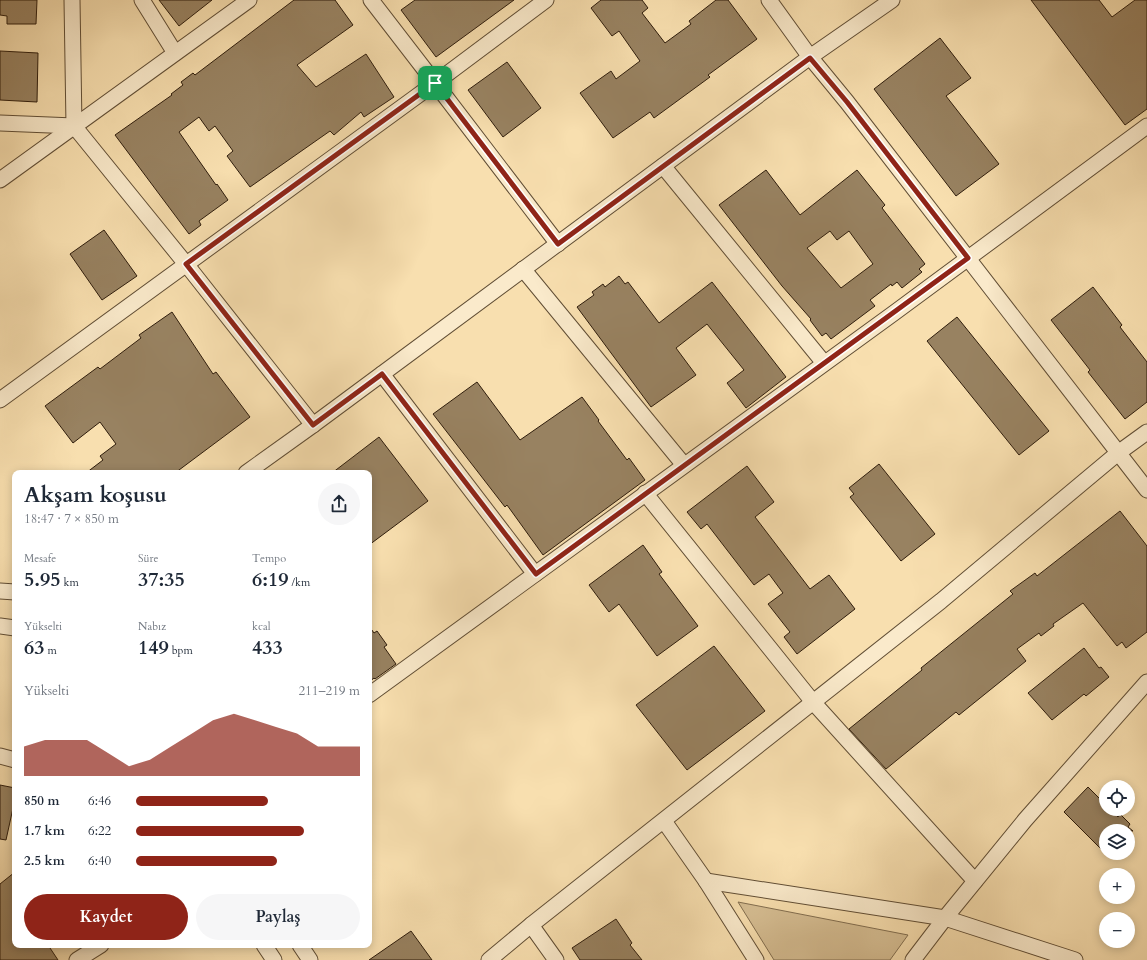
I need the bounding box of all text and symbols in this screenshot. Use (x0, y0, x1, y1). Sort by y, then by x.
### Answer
pin (418, 66, 452, 100)
icon: arrive (424, 72, 446, 94)
text: Akşam koşusu (24, 480, 167, 510)
button: share (318, 483, 360, 525)
text: 18:47 · 7 × 850 m (24, 510, 119, 528)
text: Mesafe (24, 551, 56, 566)
text: Süre (138, 551, 159, 566)
text: Tempo (252, 551, 286, 566)
text: 5.95 (24, 566, 61, 593)
text: 37:35 (138, 566, 185, 593)
text: 6:19 (252, 566, 289, 593)
text: km (61, 575, 79, 590)
text: /km (289, 575, 310, 590)
text: Yükselti (24, 619, 62, 634)
text: Nabız (138, 619, 166, 634)
text: kcal (252, 619, 270, 634)
text: 63 (24, 634, 45, 661)
text: 149 (138, 634, 169, 661)
text: 433 (252, 634, 283, 661)
text: m (45, 643, 57, 658)
text: bpm (169, 643, 193, 658)
text: Yükselti (24, 682, 69, 700)
text: 211–219 m (298, 682, 360, 700)
map controls (1099, 780, 1135, 948)
button: locate (1099, 780, 1135, 816)
text: 850 m (24, 792, 59, 810)
text: 6:46 (88, 792, 111, 810)
text: 1.7 km (24, 822, 65, 840)
text: 6:22 (88, 822, 111, 840)
button: layers (1099, 824, 1135, 860)
text: 2.5 km (24, 852, 65, 870)
text: 6:40 (88, 852, 111, 870)
button: + (1099, 868, 1135, 904)
button: Kaydet (24, 894, 188, 940)
button: Paylaş (196, 894, 360, 940)
button: − (1099, 912, 1135, 948)

